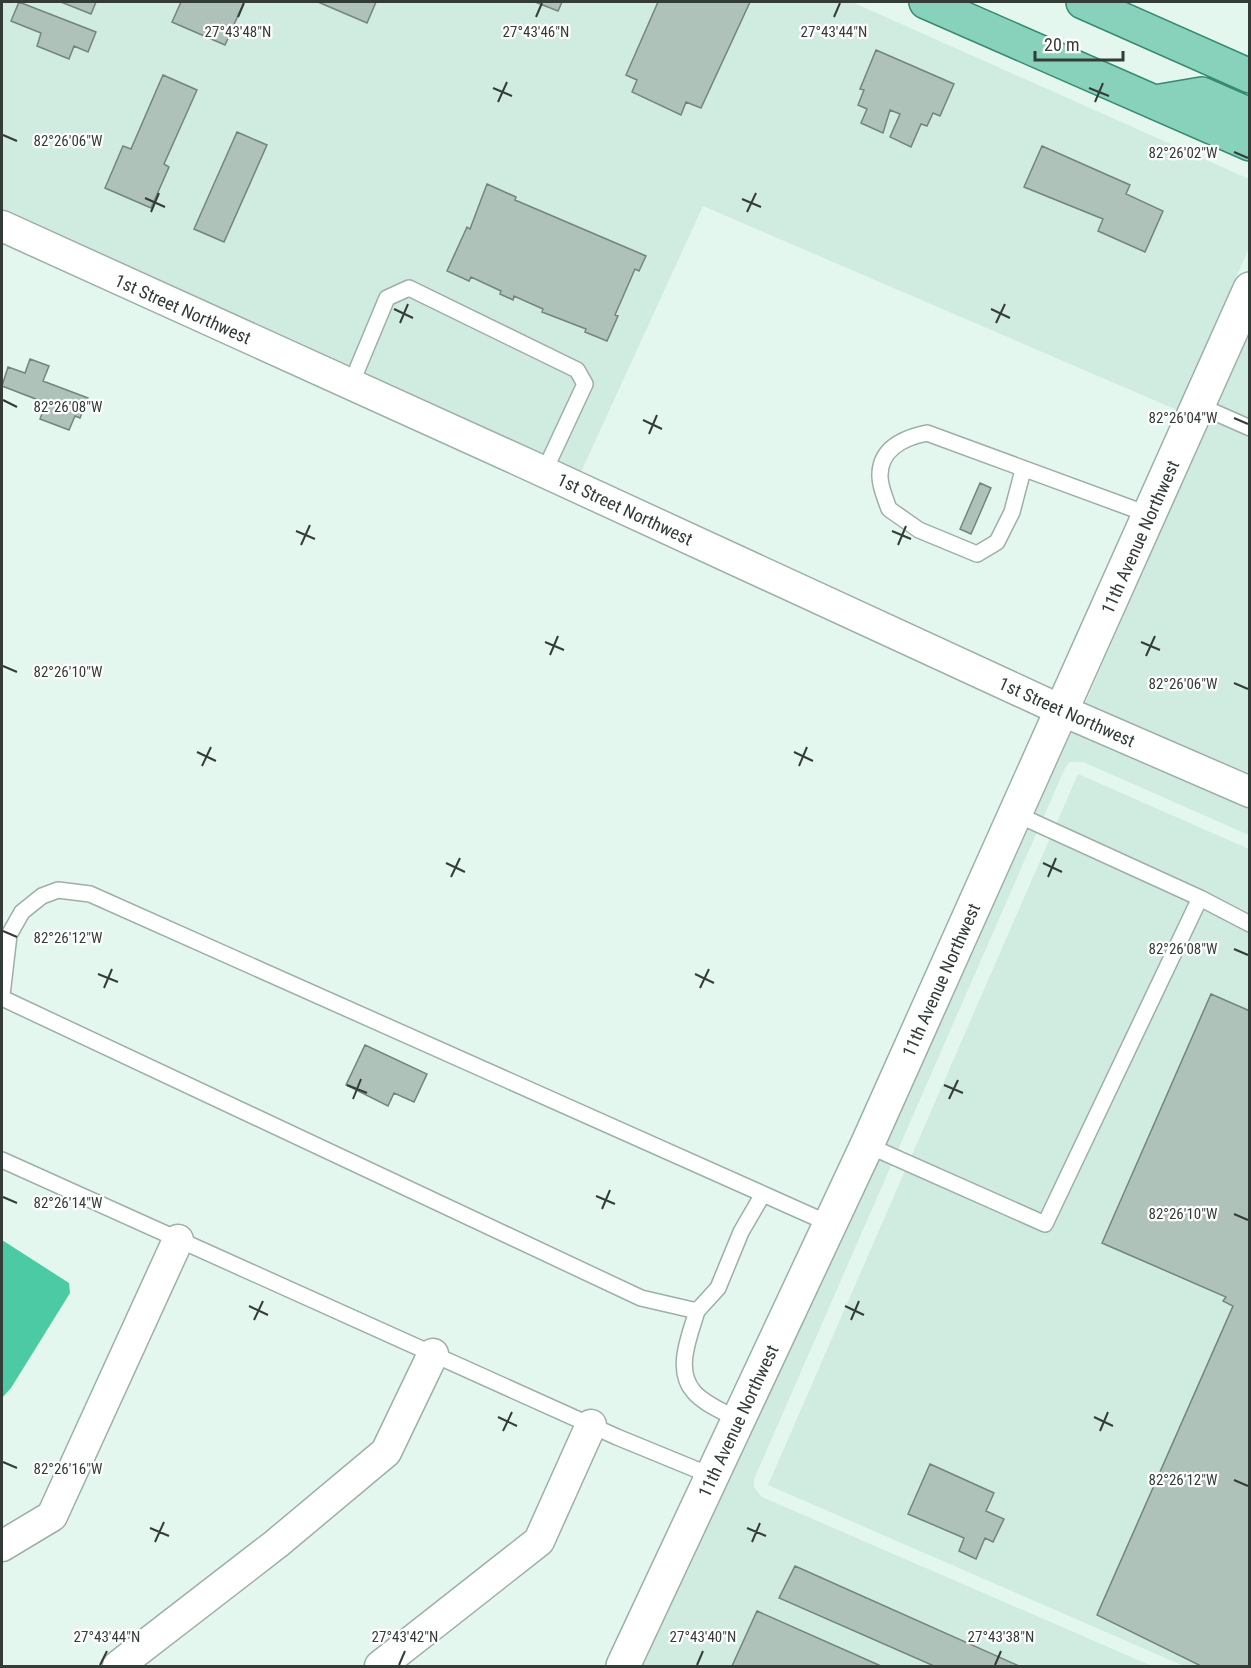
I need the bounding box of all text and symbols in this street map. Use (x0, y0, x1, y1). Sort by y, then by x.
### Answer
text: 27°43'48"N (205, 23, 271, 41)
text: 27°43'46"N (503, 23, 569, 41)
text: 27°43'44"N (801, 23, 867, 41)
scale bar (1035, 24, 1124, 62)
text: 20 m (1044, 34, 1079, 55)
text: 82°26'06"W (34, 132, 103, 150)
text: 82°26'02"W (1149, 144, 1218, 162)
street label: 1st Street Northwest (112, 270, 254, 348)
text: 82°26'08"W (34, 398, 103, 416)
text: 82°26'04"W (1149, 409, 1218, 427)
street label: 11th Avenue Northwest (1097, 457, 1183, 617)
street label: 1st Street Northwest (554, 468, 696, 550)
text: 82°26'10"W (34, 663, 103, 681)
street label: 1st Street Northwest (996, 673, 1138, 751)
text: 82°26'06"W (1149, 675, 1218, 693)
street label: 11th Avenue Northwest (898, 900, 984, 1060)
text: 82°26'12"W (34, 929, 103, 947)
text: 82°26'08"W (1149, 940, 1218, 958)
text: 82°26'14"W (34, 1194, 103, 1212)
text: 82°26'10"W (1149, 1205, 1218, 1223)
street label: 11th Avenue Northwest (693, 1341, 783, 1501)
text: 82°26'16"W (34, 1460, 103, 1478)
text: 82°26'12"W (1149, 1471, 1218, 1489)
text: 27°43'44"N (74, 1628, 140, 1646)
text: 27°43'42"N (372, 1628, 438, 1646)
text: 27°43'40"N (670, 1628, 736, 1646)
text: 27°43'38"N (968, 1628, 1034, 1646)

